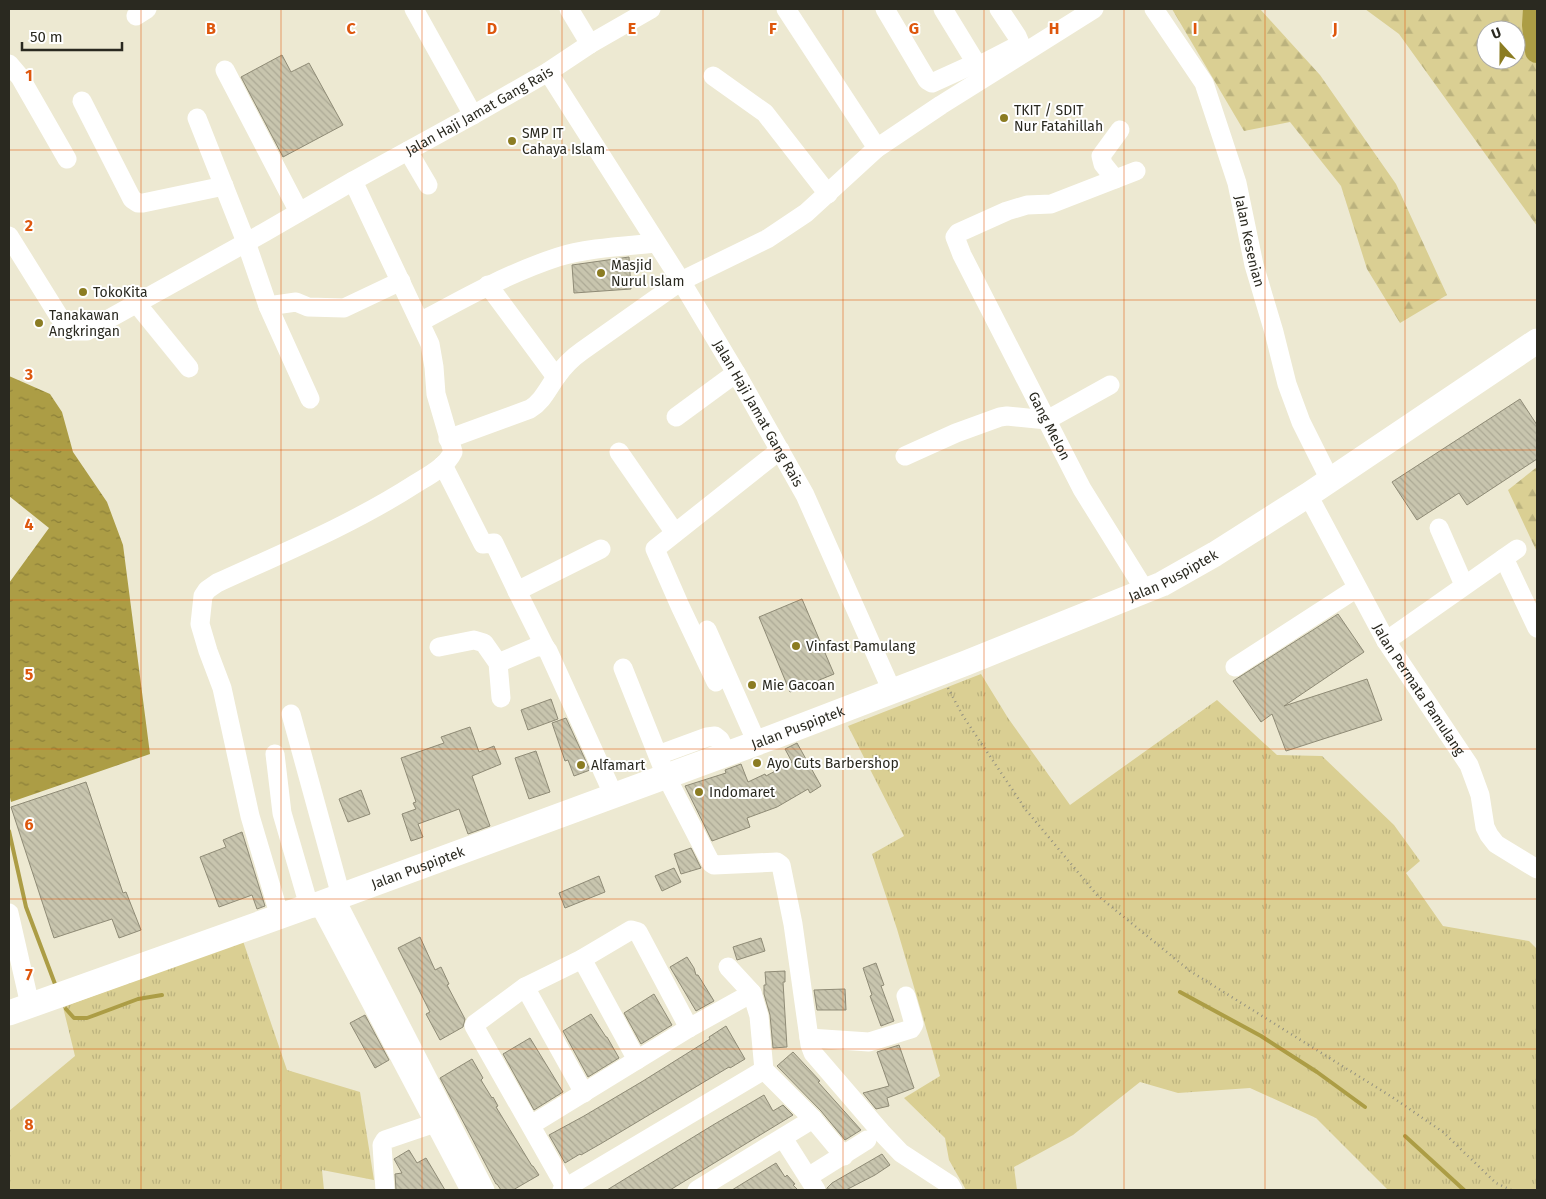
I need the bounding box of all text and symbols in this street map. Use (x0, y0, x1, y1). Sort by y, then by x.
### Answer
text: B (206, 19, 216, 38)
text: C (346, 19, 356, 38)
text: D (487, 19, 497, 38)
text: E (628, 19, 636, 38)
text: F (769, 19, 777, 38)
text: G (909, 19, 919, 38)
text: H (1049, 19, 1059, 38)
text: I (1193, 19, 1197, 38)
text: J (1331, 19, 1338, 38)
scale bar (22, 20, 122, 52)
north arrow (1476, 20, 1526, 70)
text: U (1489, 24, 1504, 43)
text: 50 m (30, 28, 63, 46)
street label: Jalan Haji Jamat Gang Rais (403, 62, 557, 159)
text: 1 (25, 66, 33, 85)
place label: TKIT / SDIT Nur Fatahillah (1014, 102, 1103, 135)
marker: TKIT / SDIT Nur Fatahillah (998, 112, 1010, 124)
place label: SMP IT Cahaya Islam (522, 125, 605, 158)
marker: SMP IT Cahaya Islam (506, 135, 518, 147)
street label: Jalan Kesenian (1231, 194, 1269, 289)
text: 2 (25, 216, 33, 235)
place label: Masjid Nurul Islam (611, 257, 684, 290)
marker: Masjid Nurul Islam (595, 267, 607, 279)
place label: TokoKita (93, 284, 148, 301)
marker: TokoKita (77, 286, 89, 298)
place label: Tanakawan Angkringan (49, 307, 120, 340)
marker: Tanakawan Angkringan (33, 317, 45, 329)
street label: Jalan Haji Jamat Gang Rais (710, 337, 807, 490)
text: 3 (24, 365, 33, 384)
street label: Gang Melon (1025, 389, 1074, 463)
text: 4 (24, 515, 34, 534)
street label: Jalan Puspiptek (1126, 545, 1221, 605)
street label: Jalan Permata Pamulang (1370, 620, 1469, 759)
place label: Vinfast Pamulang (806, 638, 916, 655)
marker: Vinfast Pamulang (790, 640, 802, 652)
text: 5 (25, 665, 34, 684)
place label: Mie Gacoan (762, 677, 835, 694)
marker: Mie Gacoan (746, 679, 758, 691)
street label: Jalan Puspiptek (749, 702, 847, 753)
place label: Ayo Cuts Barbershop (767, 755, 899, 772)
place label: Alfamart (591, 757, 646, 774)
marker: Ayo Cuts Barbershop (751, 757, 763, 769)
marker: Alfamart (575, 759, 587, 771)
place label: Indomaret (709, 784, 776, 801)
marker: Indomaret (693, 786, 705, 798)
text: 6 (24, 815, 34, 834)
street label: Jalan Puspiptek (369, 842, 468, 893)
text: 7 (25, 965, 33, 984)
text: 8 (24, 1115, 34, 1134)

